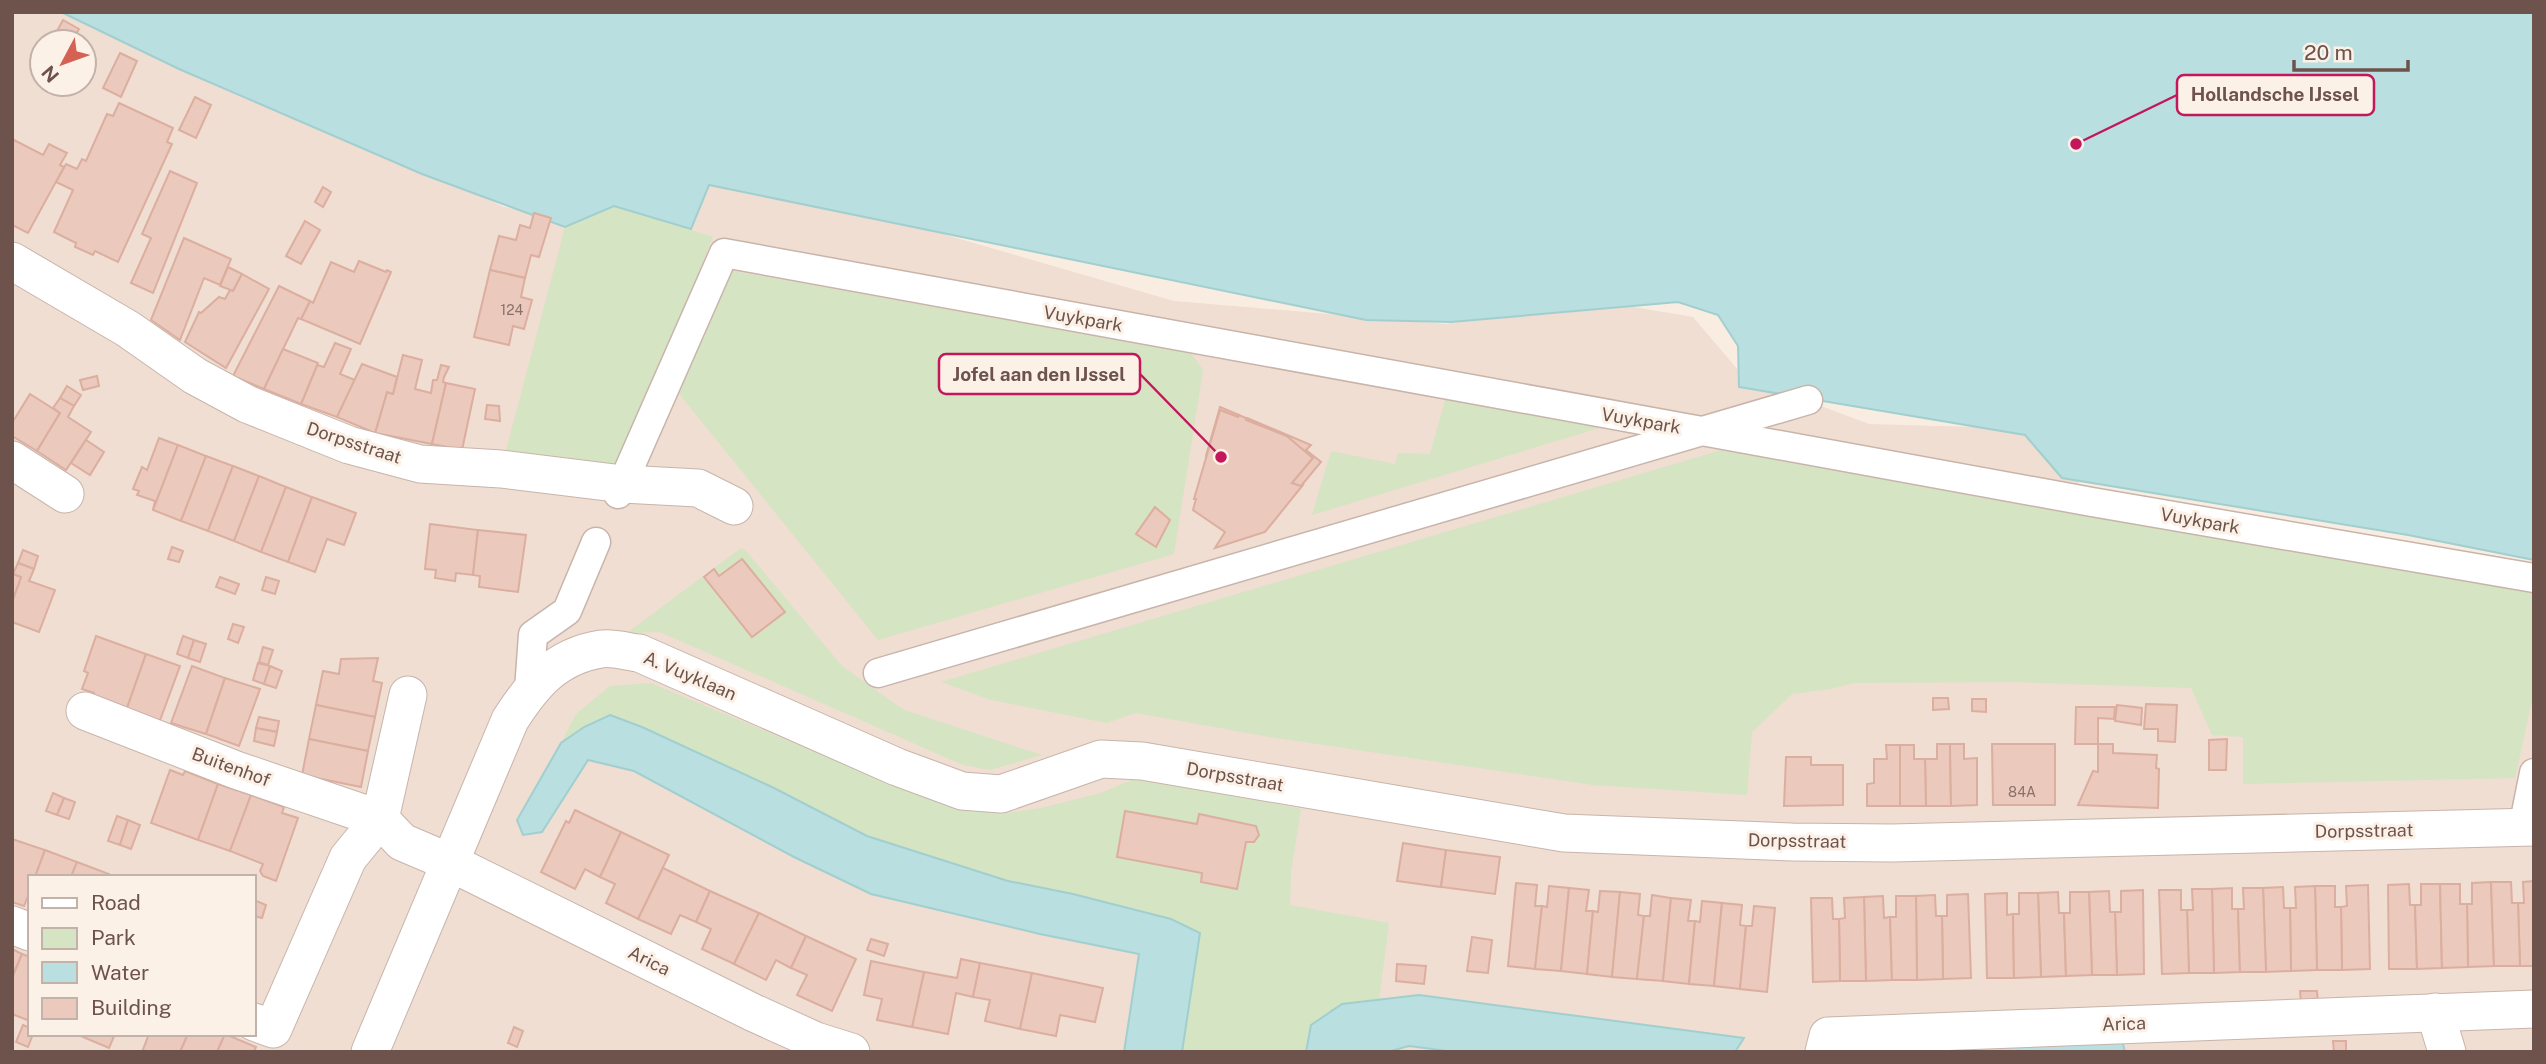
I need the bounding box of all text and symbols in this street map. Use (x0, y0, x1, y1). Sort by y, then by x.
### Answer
north arrow (28, 28, 98, 98)
scale bar (2294, 28, 2408, 72)
text: 20 m (2304, 40, 2353, 65)
text: N (37, 61, 63, 87)
callout: Hollandsche IJssel (2177, 75, 2374, 115)
text: Hollandsche IJssel (2191, 83, 2359, 105)
street label: Vuykpark (1042, 301, 1124, 336)
house number: 124 (501, 302, 524, 318)
callout: Jofel aan den IJssel (939, 354, 1140, 394)
text: Jofel aan den IJssel (953, 363, 1125, 385)
street label: Vuykpark (1600, 403, 1682, 438)
street label: Dorpsstraat (304, 417, 404, 468)
street label: Vuykpark (2159, 503, 2241, 538)
street label: A. Vuyklaan (641, 647, 740, 704)
street label: Buitenhof (189, 743, 273, 790)
street label: Dorpsstraat (1185, 758, 1285, 795)
house number: 84A (2008, 784, 2036, 800)
street label: Dorpsstraat (2315, 819, 2413, 842)
street label: Dorpsstraat (1748, 829, 1846, 852)
legend (28, 875, 256, 1036)
text: Road (91, 890, 141, 915)
text: Park (91, 925, 136, 950)
street label: Arica (625, 941, 674, 980)
text: Water (91, 960, 149, 985)
text: Building (91, 995, 172, 1020)
street label: Arica (2102, 1012, 2146, 1035)

